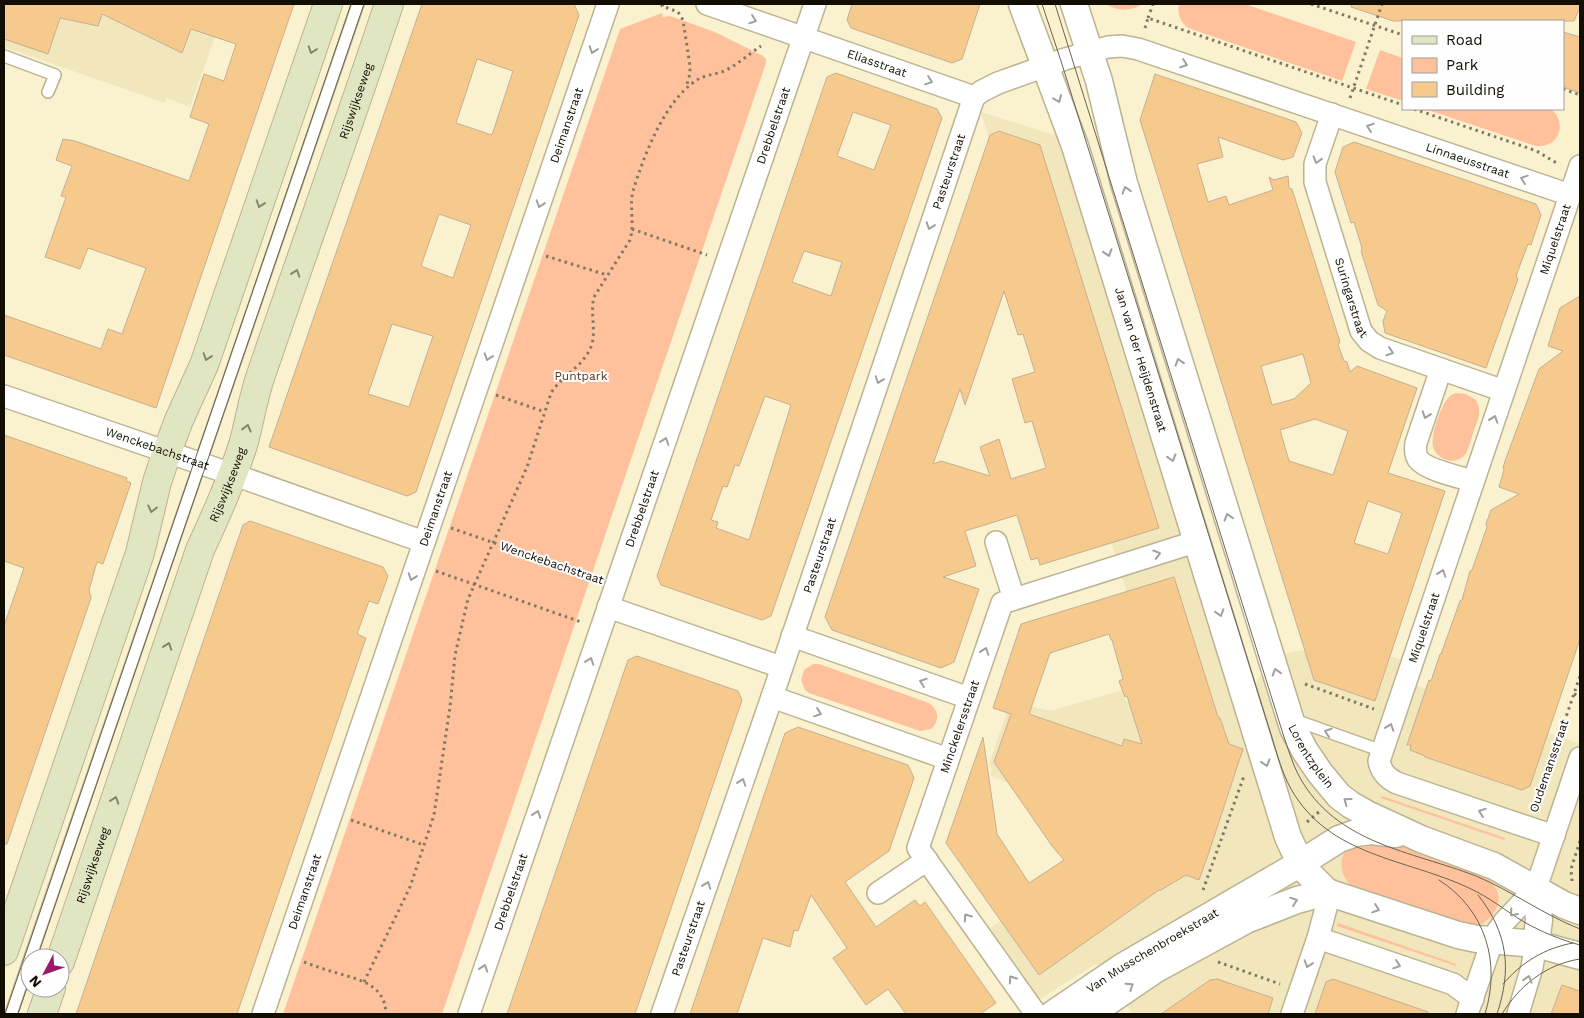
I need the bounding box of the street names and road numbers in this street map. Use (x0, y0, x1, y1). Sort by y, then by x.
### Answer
street label: Eliasstraat (845, 46, 909, 80)
street label: Rijswijkseweg (336, 60, 376, 141)
street label: Drebbelstraat (754, 85, 793, 166)
street label: Deimanstraat (547, 86, 586, 165)
street label: Pasteurstraat (930, 132, 968, 211)
street label: Linnaeusstraat (1424, 140, 1511, 181)
street label: Miquelstraat (1537, 202, 1574, 276)
street label: Suringarstraat (1332, 256, 1371, 341)
street label: Jan van der Heijdenstraat (1112, 285, 1170, 434)
street label: Wenckebachstraat (104, 424, 211, 473)
street label: Rijswijkseweg (206, 445, 249, 524)
street label: Deimanstraat (416, 469, 455, 548)
street label: Drebbelstraat (622, 469, 662, 549)
street label: Pasteurstraat (800, 516, 839, 595)
street label: Wenckebachstraat (498, 539, 606, 587)
street label: Miquelstraat (1406, 591, 1442, 665)
street label: Minckelersstraat (937, 678, 982, 775)
street label: Oudemansstraat (1527, 718, 1571, 814)
street label: Lorentzplein (1285, 722, 1337, 791)
street label: Rijswijkseweg (73, 825, 112, 905)
street label: Deimanstraat (285, 852, 324, 932)
street label: Drebbelstraat (491, 852, 530, 932)
street label: Pasteurstraat (669, 899, 708, 978)
street label: Van Musschenbroekstraat (1084, 905, 1221, 996)

